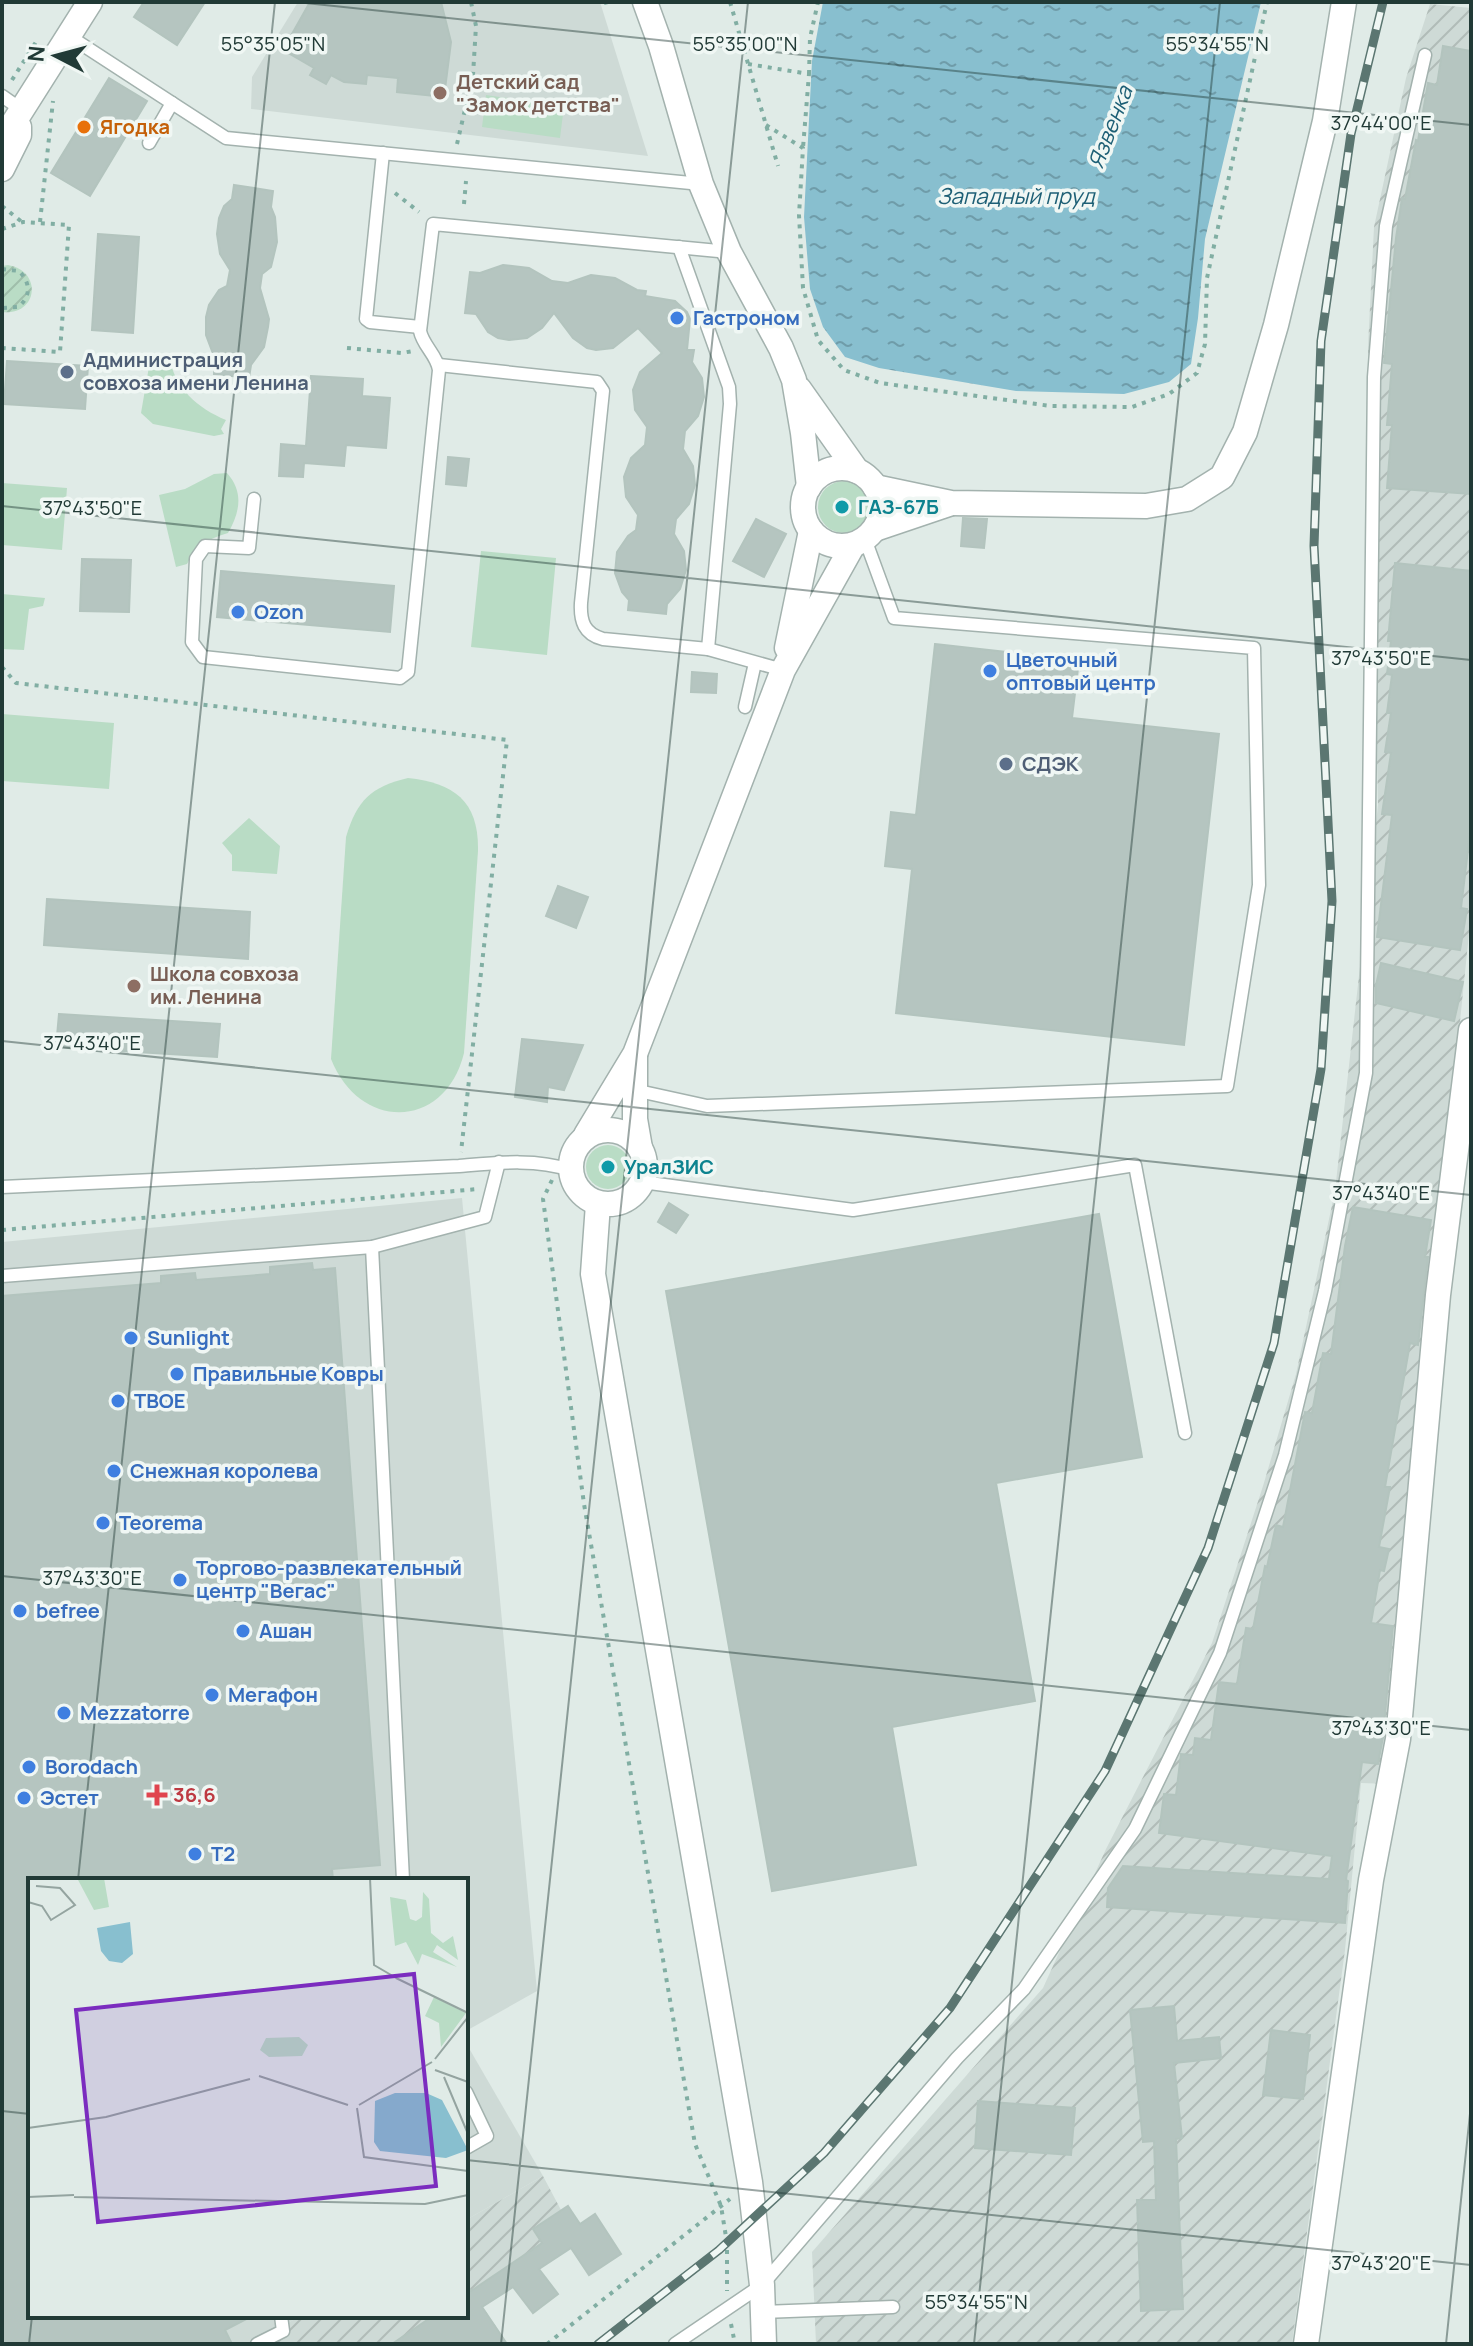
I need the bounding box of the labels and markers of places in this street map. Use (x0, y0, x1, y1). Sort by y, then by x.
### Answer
place label: Детский сад "Замок детства" (456, 68, 620, 118)
marker: Детский сад "Замок детства" (431, 84, 449, 102)
place label: Ягодка (100, 113, 170, 140)
marker: Ягодка (75, 118, 93, 136)
place label: Гастроном (693, 304, 800, 331)
marker: Гастроном (668, 309, 686, 327)
place label: Администрация совхоза имени Ленина (83, 346, 309, 396)
marker: Администрация совхоза имени Ленина (58, 363, 76, 381)
place label: ГАЗ-67Б (858, 493, 939, 520)
marker: ГАЗ-67Б (833, 498, 851, 516)
place label: Ozon (254, 598, 304, 625)
marker: Ozon (229, 603, 247, 621)
place label: Цветочный оптовый центр (1006, 646, 1156, 696)
marker: Цветочный оптовый центр (981, 662, 999, 680)
place label: СДЭК (1022, 750, 1079, 777)
marker: СДЭК (997, 755, 1015, 773)
place label: Школа совхоза им. Ленина (150, 960, 299, 1010)
marker: Школа совхоза им. Ленина (125, 977, 143, 995)
place label: УралЗИС (624, 1153, 714, 1180)
marker: УралЗИС (599, 1158, 617, 1176)
place label: Sunlight (147, 1324, 230, 1351)
marker: Sunlight (122, 1329, 140, 1347)
place label: Правильные Ковры (193, 1360, 384, 1387)
marker: Правильные Ковры (168, 1365, 186, 1383)
place label: ТВОЕ (134, 1387, 185, 1414)
marker: ТВОЕ (109, 1392, 127, 1410)
place label: Снежная королева (130, 1457, 318, 1484)
marker: Снежная королева (105, 1462, 123, 1480)
place label: Teorema (119, 1509, 203, 1536)
marker: Teorema (94, 1514, 112, 1532)
place label: Торгово-развлекательный центр "Вегас" (196, 1554, 462, 1604)
marker: Торгово-развлекательный центр "Вегас" (171, 1571, 189, 1589)
place label: befree (36, 1597, 100, 1624)
marker: befree (11, 1602, 29, 1620)
place label: Ашан (259, 1617, 312, 1644)
marker: Ашан (234, 1622, 252, 1640)
place label: Мегафон (228, 1681, 318, 1708)
marker: Мегафон (203, 1686, 221, 1704)
place label: Mezzatorre (80, 1699, 190, 1726)
marker: Mezzatorre (55, 1704, 73, 1722)
place label: Borodach (45, 1753, 138, 1780)
marker: Borodach (20, 1758, 38, 1776)
place label: 36,6 (173, 1781, 216, 1808)
place label: Эстет (40, 1784, 99, 1811)
marker: 36,6 (148, 1786, 166, 1804)
marker: Эстет (15, 1789, 33, 1807)
place label: T2 (211, 1840, 235, 1867)
marker: T2 (186, 1845, 204, 1863)

